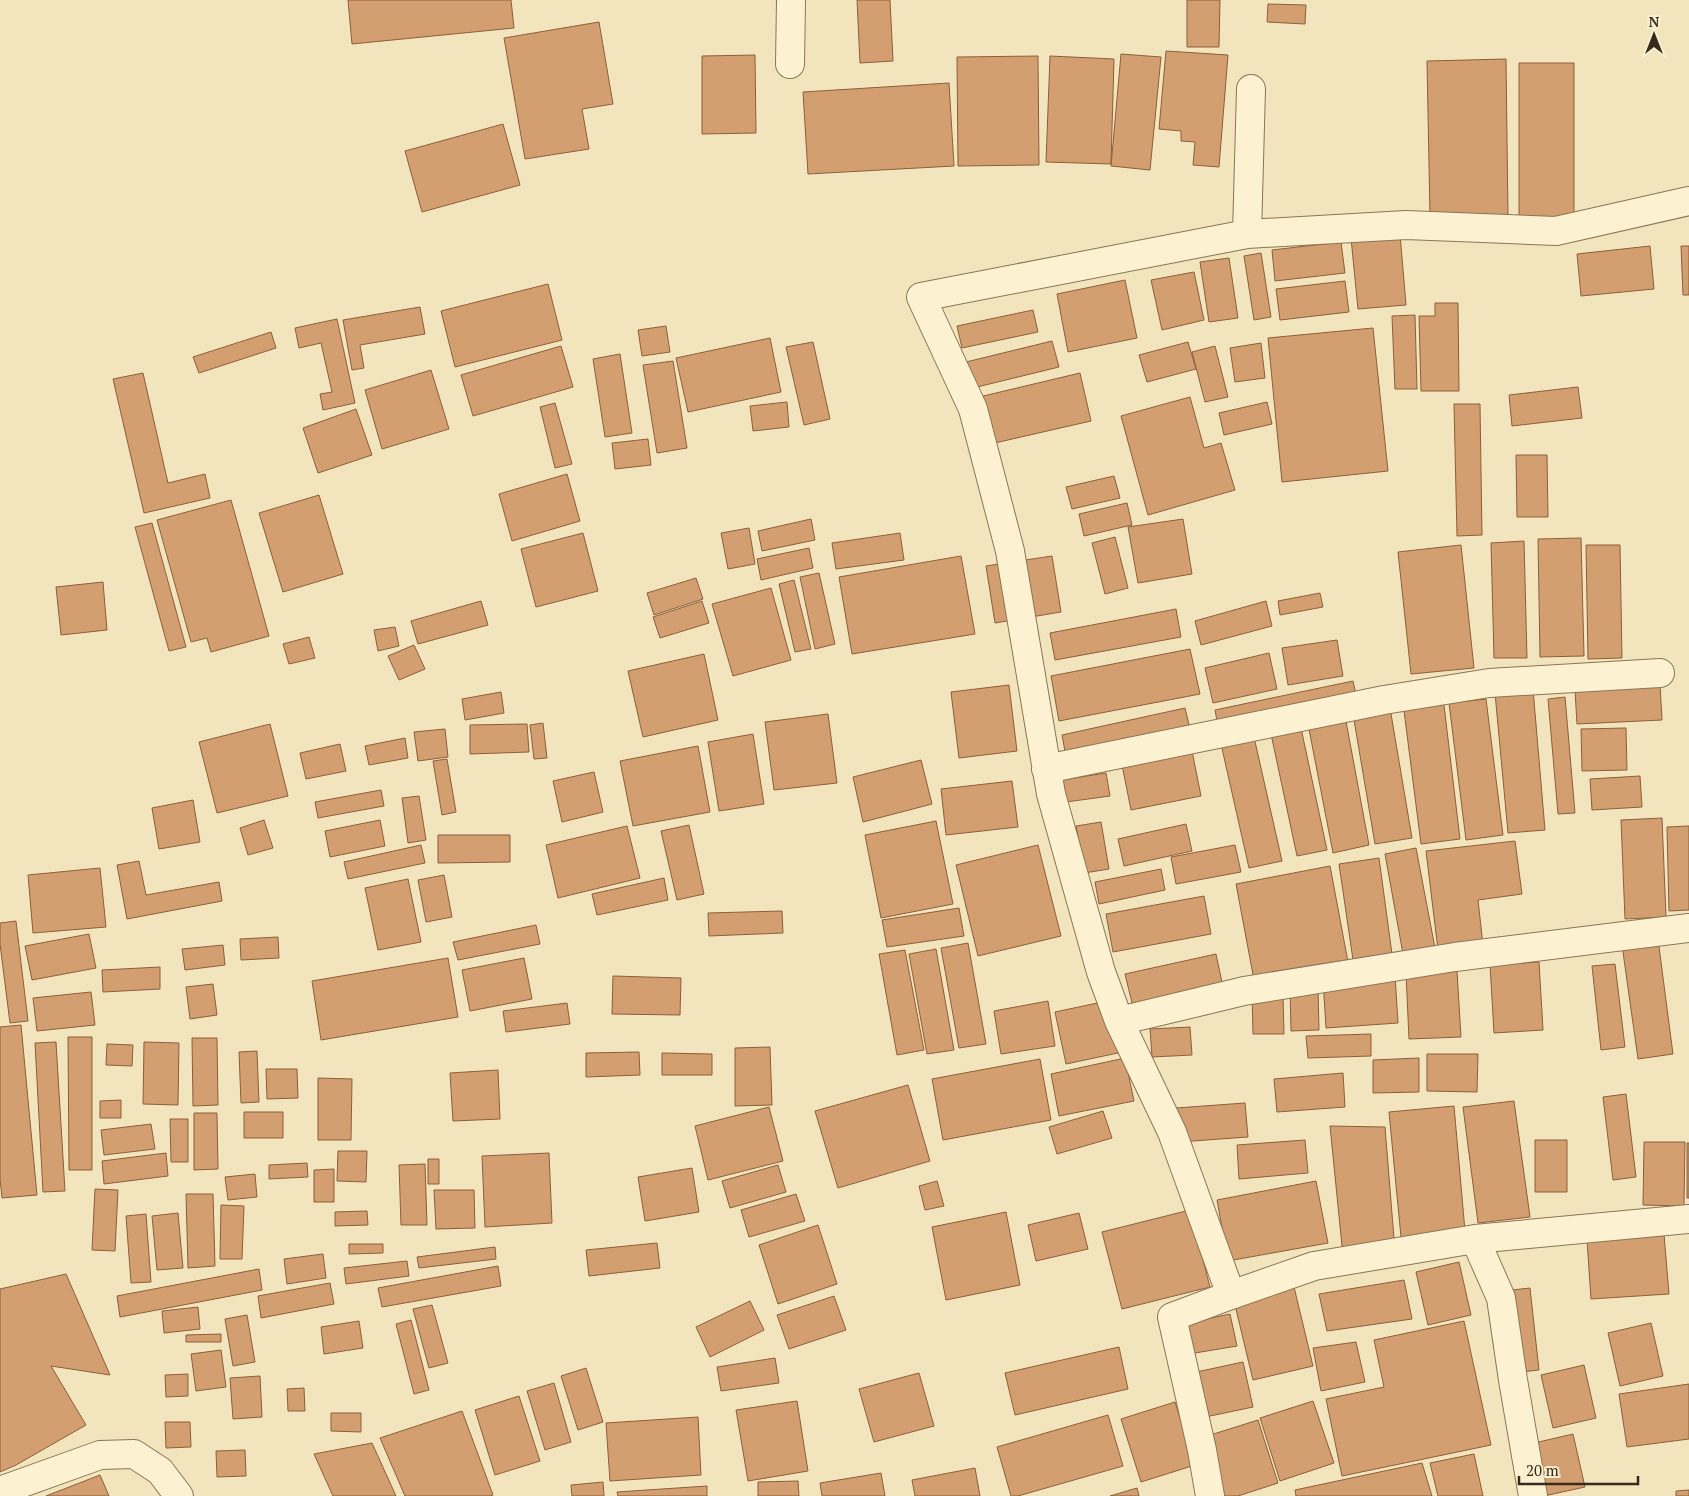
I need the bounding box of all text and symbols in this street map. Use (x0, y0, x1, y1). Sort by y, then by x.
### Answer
north arrow (1629, 10, 1679, 60)
text: N (1649, 12, 1660, 31)
scale bar (1519, 1454, 1638, 1486)
text: 20 m (1526, 1460, 1559, 1480)

